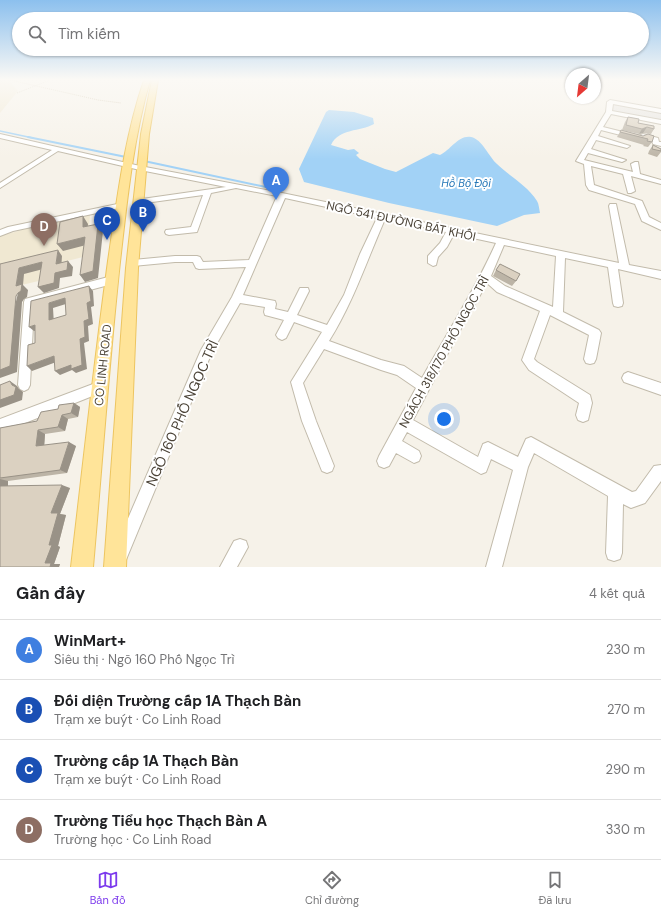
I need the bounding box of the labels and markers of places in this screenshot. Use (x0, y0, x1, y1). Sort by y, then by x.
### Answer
pin: A (263, 167, 289, 200)
pin: B (130, 199, 156, 232)
pin: C (94, 207, 120, 240)
pin: D (31, 213, 57, 246)

